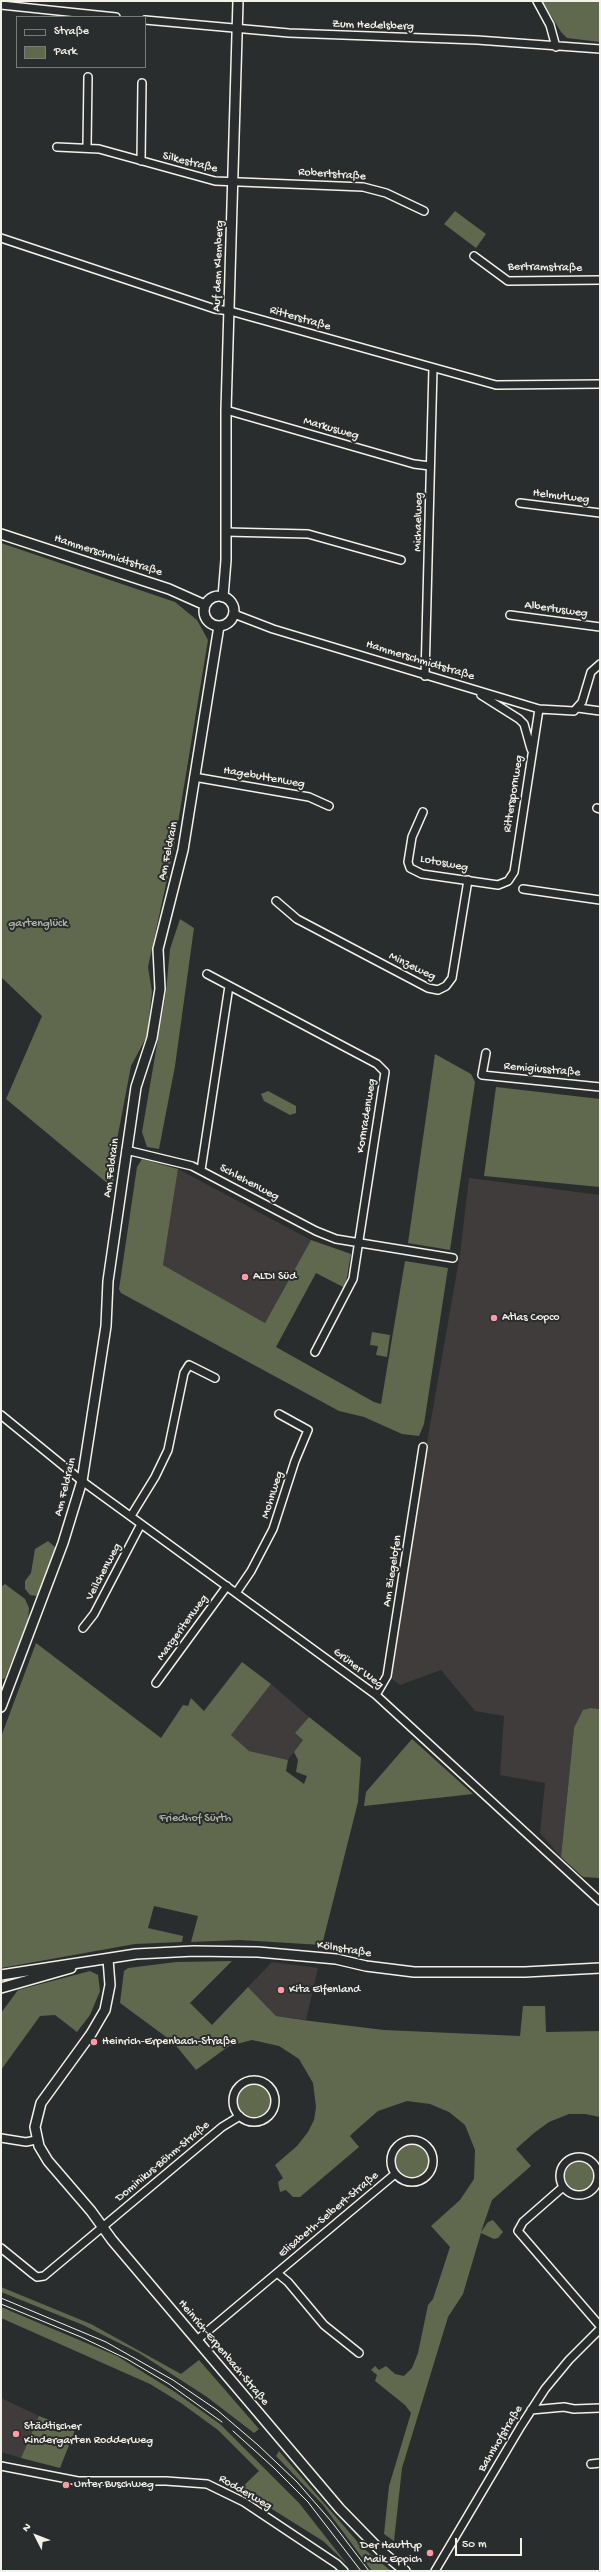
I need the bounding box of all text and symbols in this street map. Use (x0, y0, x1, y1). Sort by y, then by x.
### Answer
legend (16, 16, 146, 68)
street label: Zum Hedelsberg (332, 17, 414, 35)
text: Straße (54, 25, 89, 39)
text: Park (54, 45, 77, 59)
street label: Silkestraße (161, 149, 219, 177)
street label: Robertstraße (298, 165, 366, 185)
street label: Auf dem Klemberg (210, 220, 228, 312)
street label: Bertramstraße (508, 260, 582, 276)
street label: Ritterstraße (268, 303, 332, 335)
street label: Markusweg (302, 414, 360, 444)
street label: Helmutweg (532, 486, 590, 508)
street label: Michaelweg (411, 492, 427, 552)
street label: Hammerschmidtstraße (52, 532, 164, 580)
street label: Albertusweg (523, 598, 589, 622)
street label: Hammerschmidtstraße (364, 638, 476, 684)
street label: Ritterspornweg (501, 754, 527, 834)
street label: Hagebuttenweg (222, 764, 306, 792)
street label: Am Feldrain (156, 820, 182, 882)
street label: Lotosweg (419, 852, 469, 876)
park label: gartenglück (8, 917, 68, 931)
street label: Minzeweg (386, 949, 438, 985)
street label: Remigiusstraße (503, 1059, 581, 1081)
street label: Kornradenweg (354, 1078, 380, 1154)
street label: Am Feldrain (101, 1137, 123, 1199)
street label: Schlehenweg (217, 1161, 281, 1205)
place label: ALDI Süd (253, 1270, 296, 1284)
marker: ALDI Süd (240, 1272, 250, 1282)
place label: Atlas Copco (502, 1311, 559, 1325)
marker: Atlas Copco (489, 1313, 499, 1323)
street label: Am Feldrain (52, 1456, 80, 1518)
street label: Mohnweg (259, 1469, 287, 1521)
street label: Am Ziegelofen (380, 1534, 406, 1608)
street label: Veilchenweg (83, 1541, 125, 1603)
street label: Margeritenweg (154, 1592, 212, 1664)
street label: Grüner Weg (330, 1645, 386, 1693)
park label: Friedhof Sürth (159, 1812, 231, 1826)
street label: Kölnstraße (316, 1939, 372, 1961)
place label: Kita Elfenland (289, 1983, 360, 1997)
marker: Kita Elfenland (276, 1985, 286, 1995)
place label: Heinrich-Erpenbach-Straße (102, 2035, 236, 2049)
marker: Heinrich-Erpenbach-Straße (89, 2037, 99, 2047)
street label: Dominikus-Böhm-Straße (113, 2118, 213, 2206)
street label: Elisabeth-Selbert-Straße (276, 2169, 382, 2261)
street label: Heinrich-Erpenbach-Straße (174, 2297, 272, 2409)
street label: Bahnhofstraße (476, 2403, 526, 2475)
place label: Städtischer Kindergarten Rodderweg (24, 2420, 153, 2448)
marker: Städtischer Kindergarten Rodderweg (11, 2429, 21, 2439)
street label: Rodderweg (216, 2472, 274, 2514)
place label: Unter Buschweg (74, 2478, 154, 2492)
marker: Unter Buschweg (61, 2480, 71, 2490)
north arrow (16, 2516, 56, 2556)
text: N (20, 2521, 34, 2535)
scale bar (457, 2530, 524, 2556)
text: 50 m (462, 2538, 487, 2552)
place label: Der Hauttyp Maik Eppich (360, 2539, 422, 2567)
marker: Der Hauttyp Maik Eppich (425, 2548, 435, 2558)

